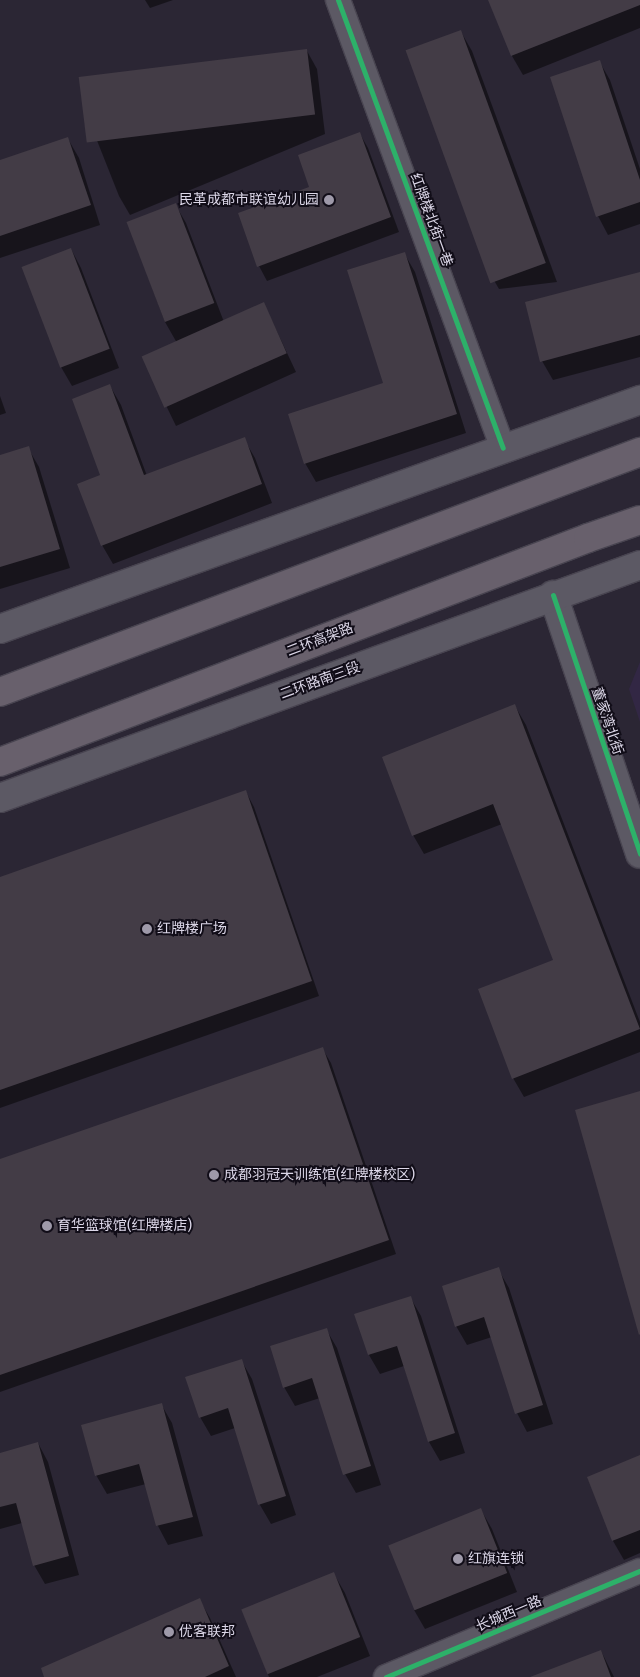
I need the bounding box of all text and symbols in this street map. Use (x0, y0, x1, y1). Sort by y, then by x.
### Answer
street label: 红牌楼北街一巷 (406, 171, 456, 269)
place label: 民革成都市联谊幼儿园 (179, 192, 319, 208)
marker: 民革成都市联谊幼儿园 (323, 194, 335, 206)
street label: 二环高架路 (284, 620, 356, 660)
street label: 二环路南三段 (278, 659, 362, 703)
street label: 董家湾北街 (588, 685, 626, 757)
place label: 红牌楼广场 (157, 921, 227, 937)
marker: 红牌楼广场 (141, 923, 153, 935)
place label: 成都羽冠天训练馆(红牌楼校区) (224, 1167, 415, 1183)
marker: 成都羽冠天训练馆(红牌楼校区) (208, 1169, 220, 1181)
place label: 育华篮球馆(红牌楼店) (57, 1218, 192, 1234)
marker: 育华篮球馆(红牌楼店) (41, 1220, 53, 1232)
place label: 红旗连锁 (468, 1551, 524, 1567)
marker: 红旗连锁 (452, 1553, 464, 1565)
street label: 长城西一路 (474, 1593, 544, 1635)
place label: 优客联邦 (179, 1624, 235, 1640)
marker: 优客联邦 (163, 1626, 175, 1638)

